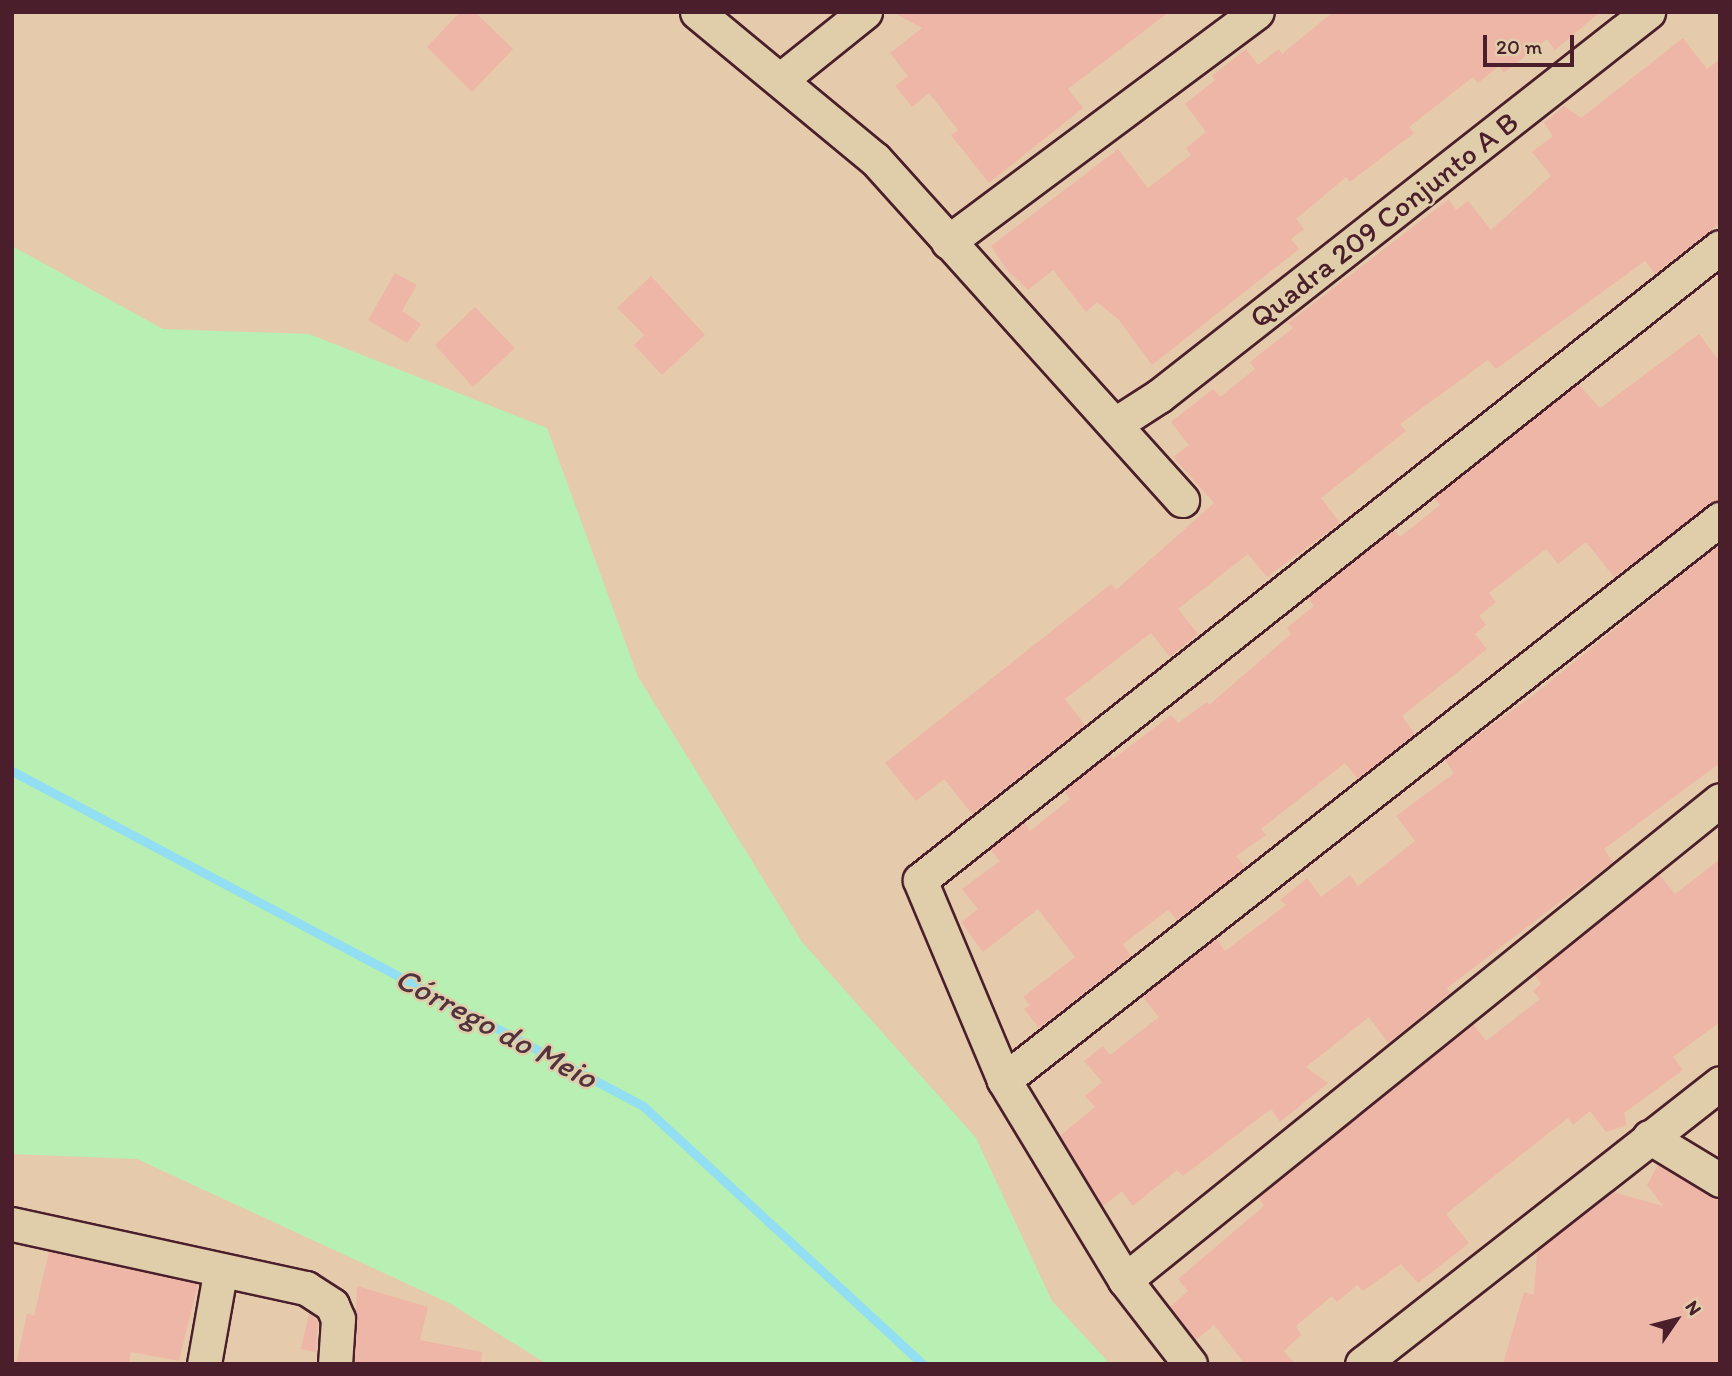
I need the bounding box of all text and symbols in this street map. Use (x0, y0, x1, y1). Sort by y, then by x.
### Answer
scale bar (1487, 21, 1578, 65)
text: 20 m (1496, 34, 1542, 59)
street label: Quadra 209 Conjunto A B (1243, 104, 1525, 336)
water label: Córrego do Meio (389, 959, 603, 1097)
north arrow (1641, 1285, 1711, 1355)
text: N (1681, 1296, 1707, 1320)

